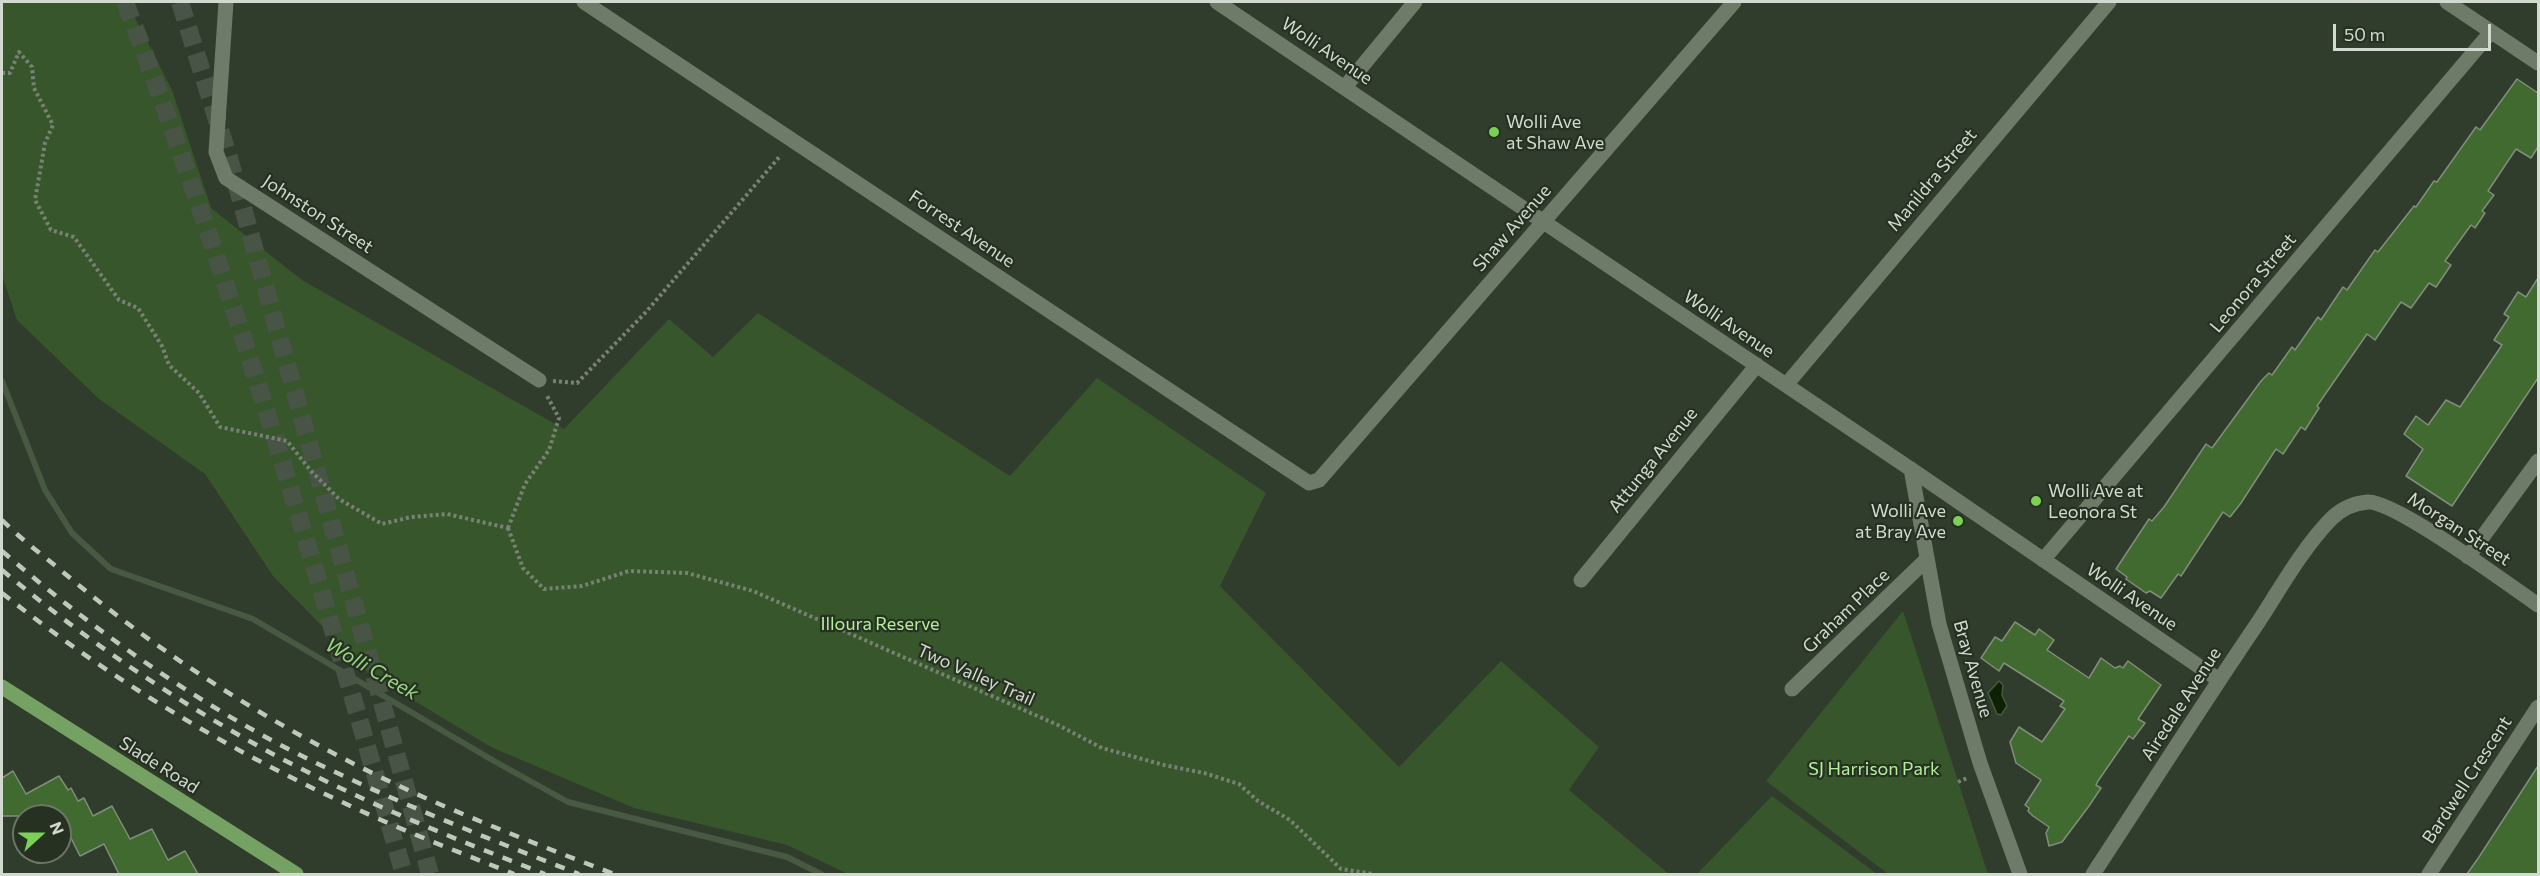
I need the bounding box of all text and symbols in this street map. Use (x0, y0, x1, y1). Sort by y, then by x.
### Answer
scale bar (2336, 12, 2494, 50)
street label: Wolli Avenue (1277, 13, 1377, 89)
text: 50 m (2344, 23, 2385, 45)
place label: Wolli Ave at Shaw Ave (1506, 111, 1604, 154)
street label: Manildra Street (1883, 124, 1981, 236)
marker: Wolli Ave at Shaw Ave (1487, 125, 1501, 139)
street label: Johnston Street (259, 170, 377, 258)
street label: Shaw Avenue (1468, 180, 1556, 276)
street label: Forrest Avenue (905, 186, 1019, 272)
street label: Leonora Street (2205, 229, 2301, 337)
street label: Wolli Avenue (1679, 286, 1779, 362)
street label: Attunga Avenue (1604, 403, 1702, 517)
place label: Wolli Ave at Leonora St (2048, 480, 2143, 522)
street label: Morgan Street (2403, 488, 2515, 570)
marker: Wolli Ave at Leonora St (2029, 494, 2043, 508)
place label: Wolli Ave at Bray Ave (1855, 500, 1946, 542)
marker: Wolli Ave at Bray Ave (1951, 514, 1965, 528)
street label: Wolli Avenue (2082, 559, 2182, 635)
street label: Graham Place (1798, 564, 1894, 658)
park label: Illoura Reserve (820, 613, 940, 635)
street label: Bray Avenue (1949, 618, 1997, 720)
water label: Wolli Creek (321, 633, 423, 705)
street label: Two Valley Trail (914, 639, 1038, 711)
street label: Airedale Avenue (2136, 643, 2226, 765)
street label: Bardwell Crescent (2418, 712, 2516, 848)
street label: Slade Road (115, 732, 203, 798)
park label: SJ Harrison Park (1808, 758, 1940, 780)
north arrow (12, 804, 72, 864)
text: N (46, 819, 68, 837)

